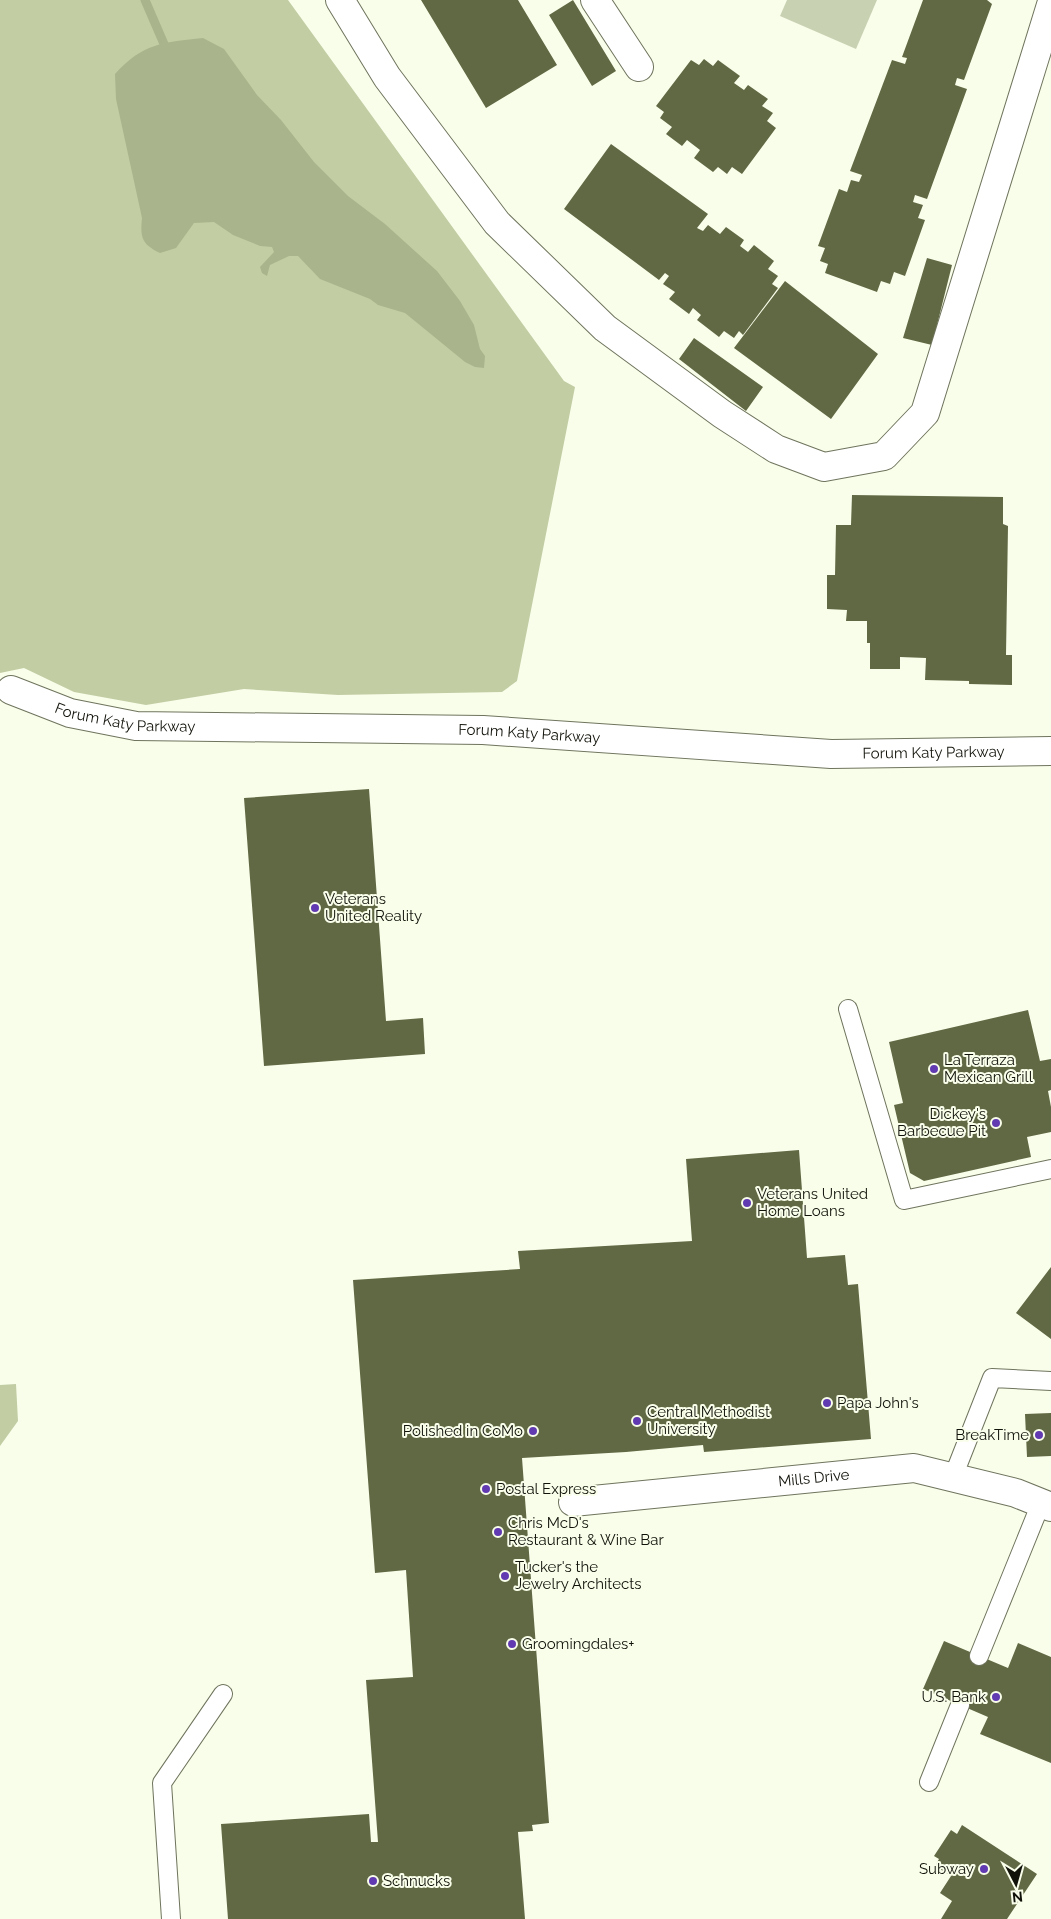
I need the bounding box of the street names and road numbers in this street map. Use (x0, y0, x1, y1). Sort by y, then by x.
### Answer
street label: Forum Katy Parkway (52, 699, 196, 736)
street label: Forum Katy Parkway (458, 721, 601, 747)
street label: Forum Katy Parkway (862, 743, 1005, 763)
street label: Mills Drive (777, 1465, 850, 1490)

